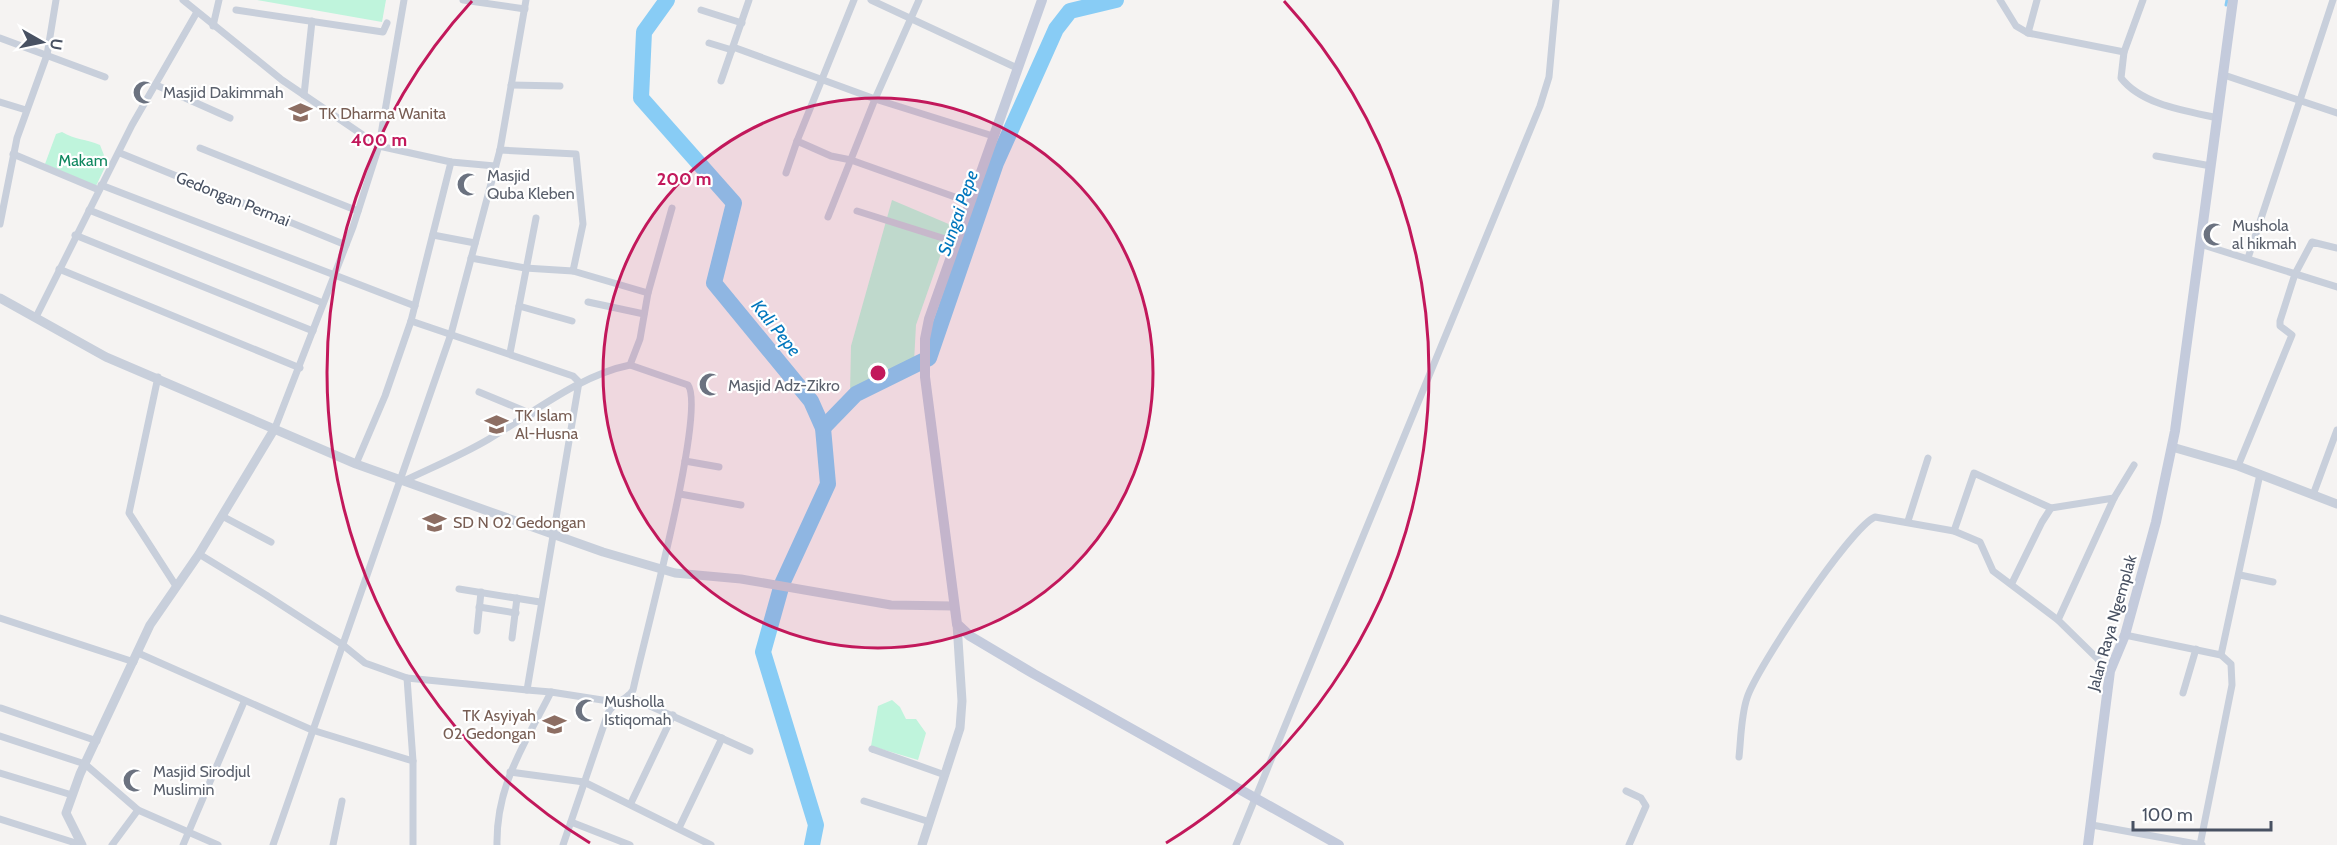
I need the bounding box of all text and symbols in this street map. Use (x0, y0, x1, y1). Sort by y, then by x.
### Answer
north arrow (12, 12, 72, 72)
text: U (46, 37, 67, 51)
mosque icon: Masjid Dakimmah (132, 79, 158, 105)
place label: Masjid Dakimmah (163, 83, 284, 102)
school or university icon: TK Dharma Wanita (288, 100, 314, 126)
place label: TK Dharma Wanita (319, 104, 446, 123)
text: 400 m (351, 129, 407, 151)
park label: Makam (58, 151, 108, 170)
place label: Masjid Quba Kleben (487, 166, 575, 203)
water label: Sungai Pepe (933, 167, 983, 259)
street label: Gedongan Permai (173, 168, 293, 230)
text: 200 m (657, 168, 711, 190)
mosque icon: Masjid Quba Kleben (456, 171, 482, 197)
place label: Mushola al hikmah (2232, 216, 2297, 253)
mosque icon: Mushola al hikmah (2201, 221, 2227, 247)
water label: Kali Pepe (747, 295, 805, 361)
centre of rings (868, 363, 888, 383)
mosque icon: Masjid Adz-Zikro (697, 372, 723, 398)
place label: Masjid Adz-Zikro (728, 376, 840, 395)
place label: TK Islam Al-Husna (515, 406, 578, 443)
school or university icon: TK Islam Al-Husna (484, 411, 510, 437)
school or university icon: SD N 02 Gedongan (422, 509, 448, 535)
place label: SD N 02 Gedongan (453, 513, 586, 532)
street label: Jalan Raya Ngemplak (2083, 552, 2141, 694)
place label: Musholla Istiqomah (604, 692, 671, 729)
mosque icon: Musholla Istiqomah (573, 697, 599, 723)
place label: TK Asyiyah 02 Gedongan (443, 706, 536, 743)
school or university icon: TK Asyiyah 02 Gedongan (541, 711, 567, 737)
place label: Masjid Sirodjul Muslimin (153, 762, 250, 799)
mosque icon: Masjid Sirodjul Muslimin (122, 767, 148, 793)
scale bar (2133, 794, 2271, 832)
text: 100 m (2142, 804, 2193, 826)

